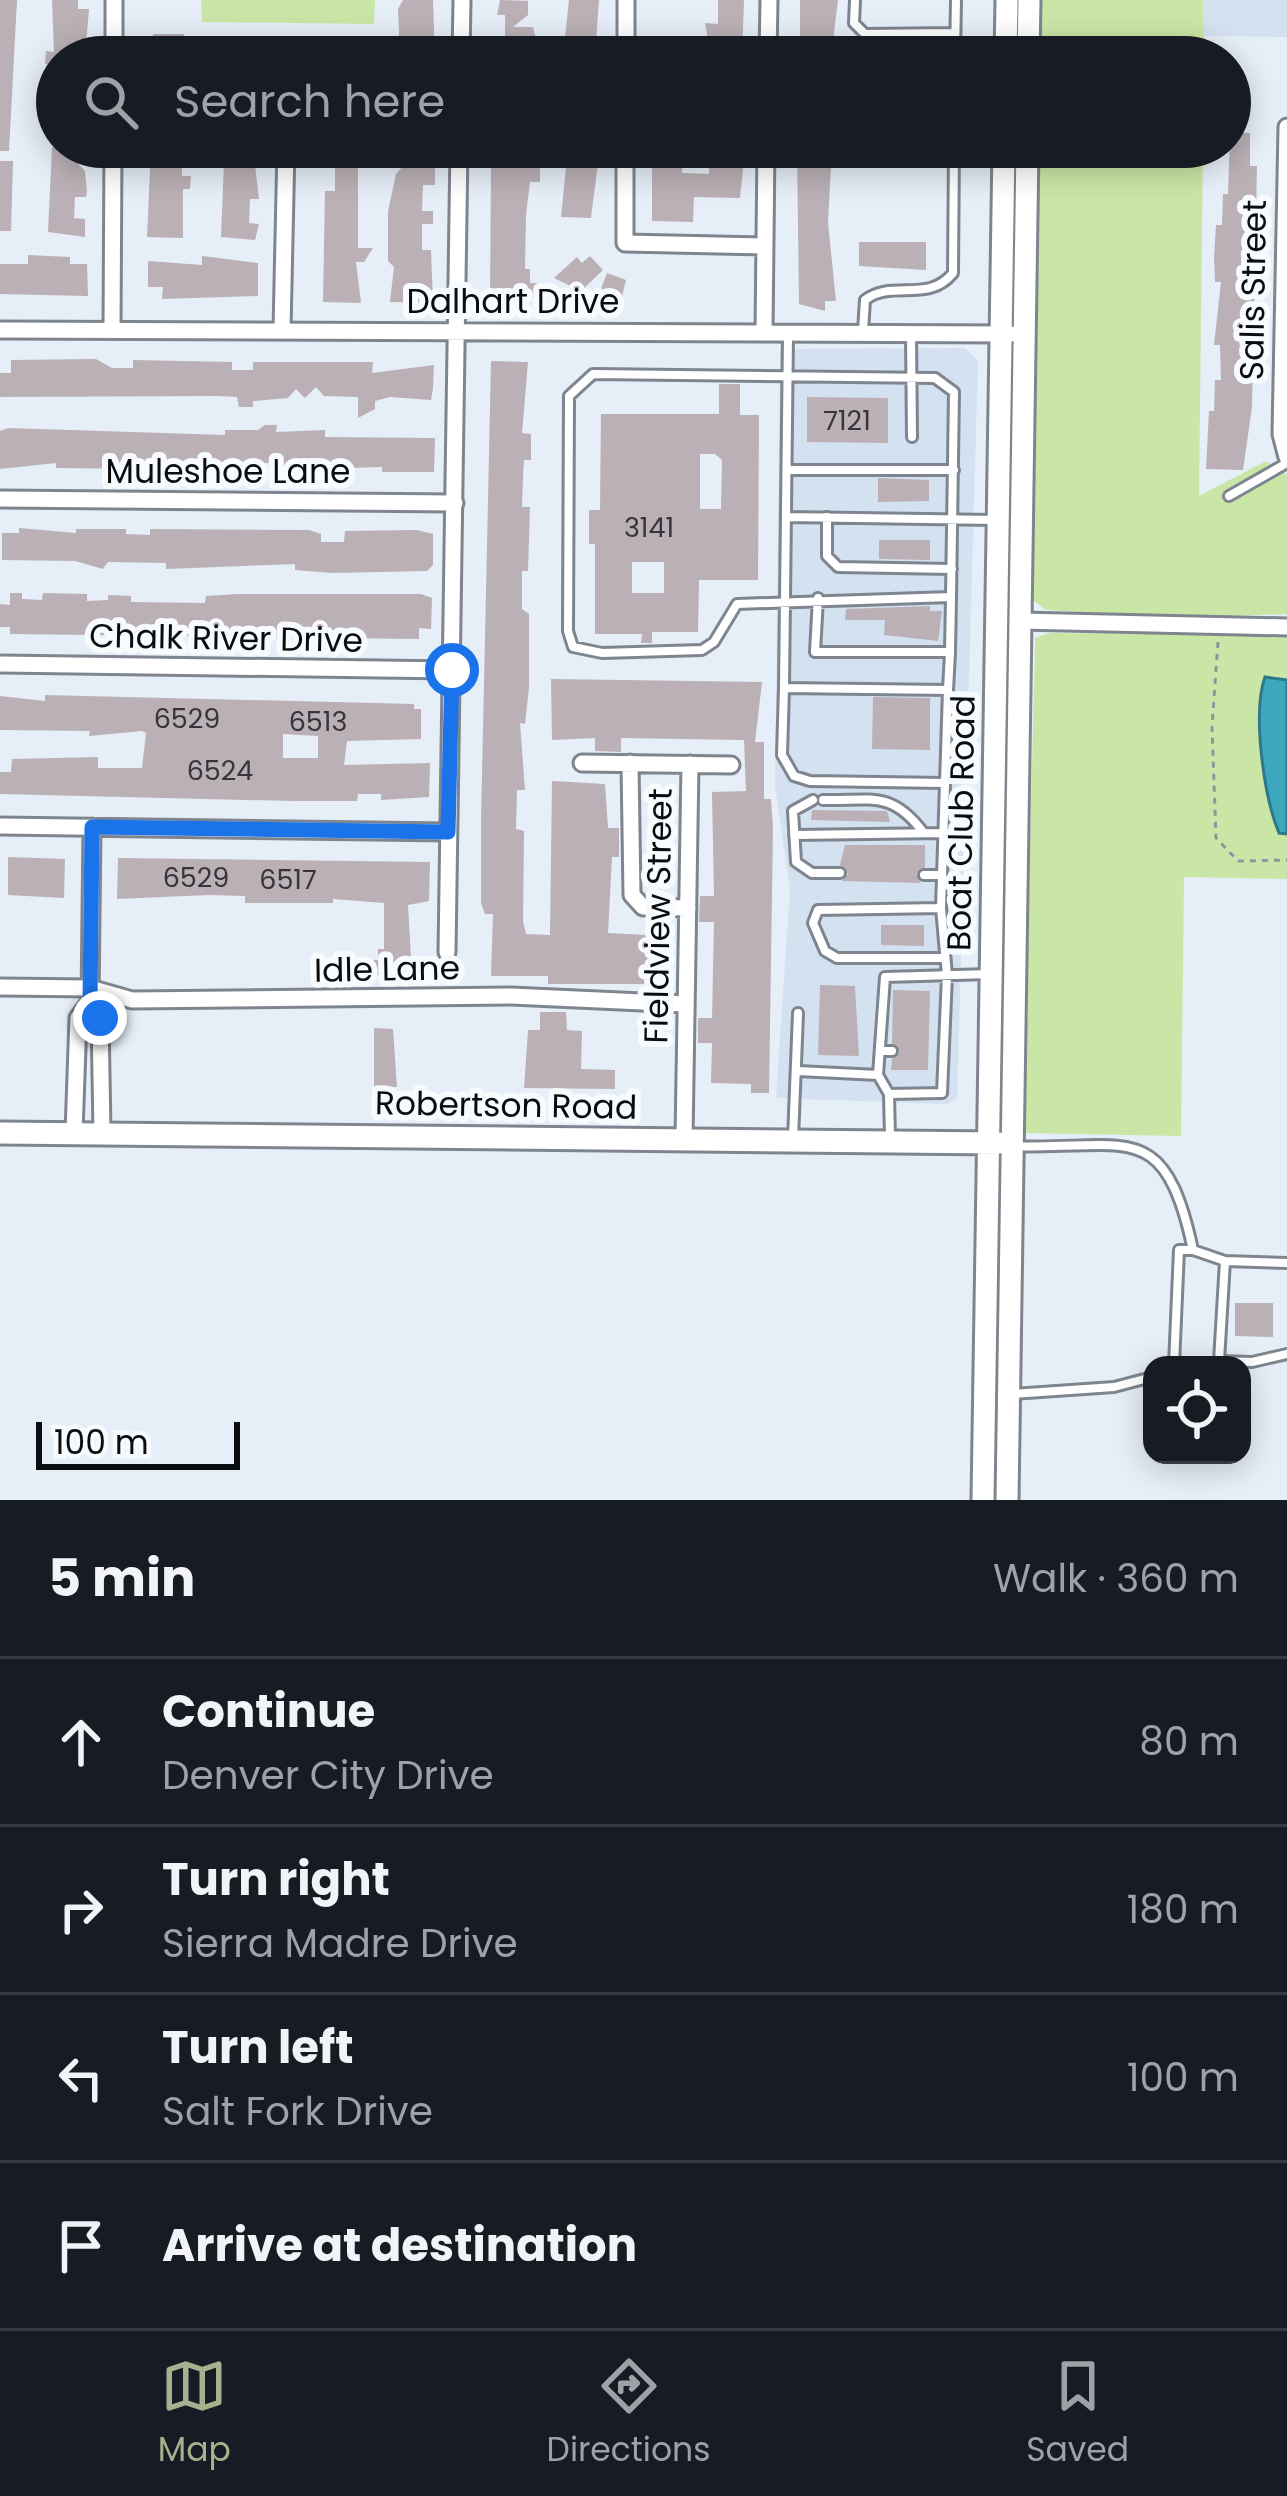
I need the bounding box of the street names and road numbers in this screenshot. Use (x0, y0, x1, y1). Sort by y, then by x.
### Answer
street label: Salis Street (1228, 199, 1278, 381)
street label: Dalhart Drive (406, 278, 620, 325)
street label: Muleshoe Lane (106, 448, 351, 495)
street label: Chalk River Drive (89, 612, 363, 664)
street label: Boat Club Road (935, 695, 987, 951)
street label: Fieldview Street (632, 788, 684, 1044)
street label: Idle Lane (314, 944, 460, 994)
street label: Robertson Road (374, 1079, 638, 1131)

